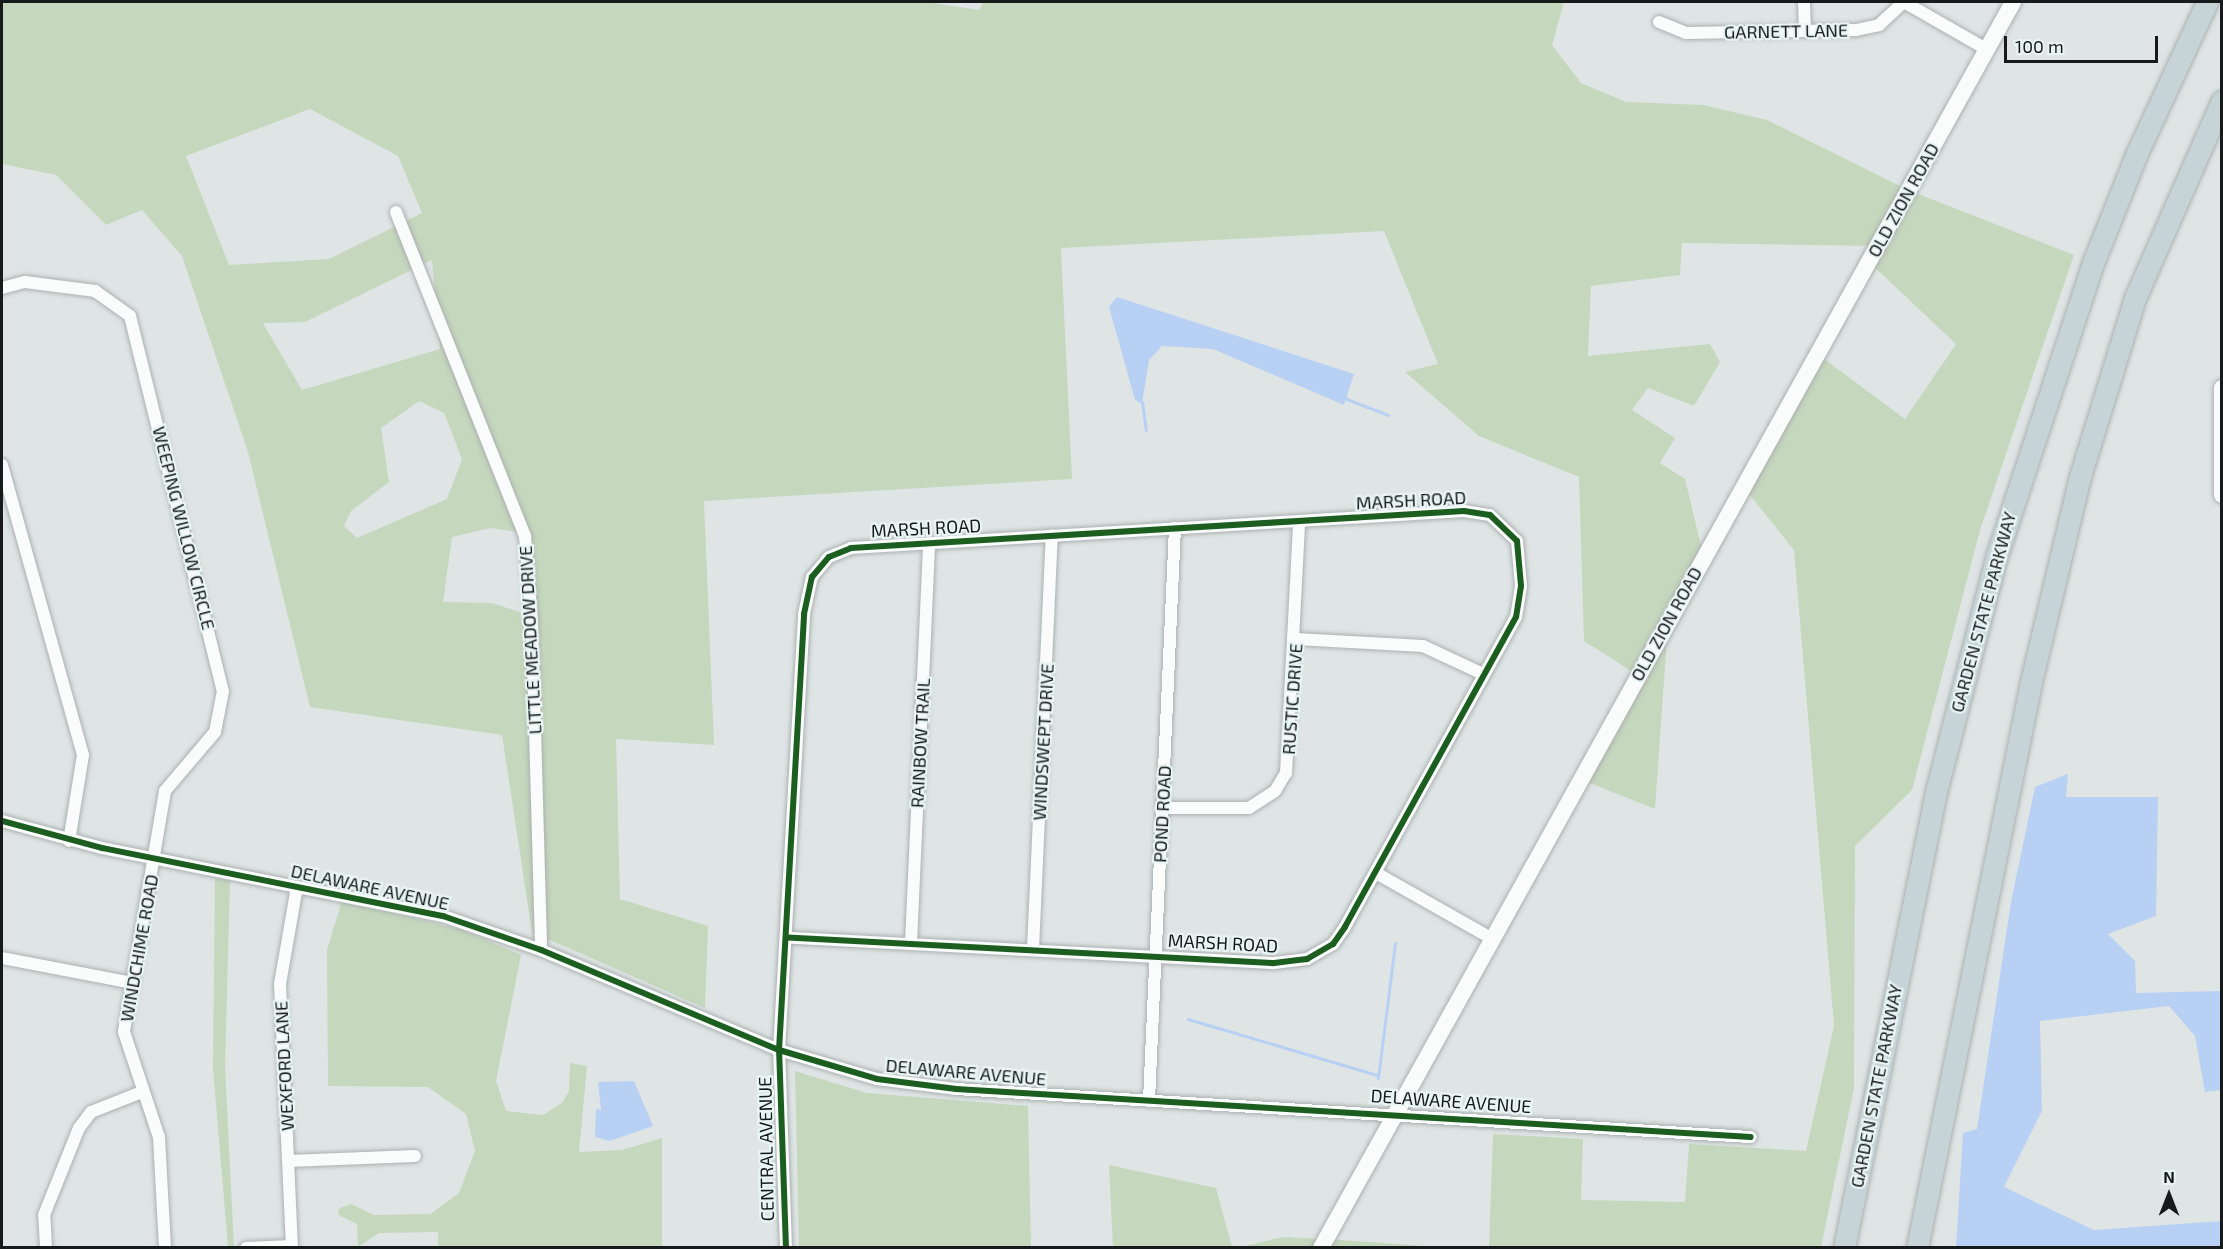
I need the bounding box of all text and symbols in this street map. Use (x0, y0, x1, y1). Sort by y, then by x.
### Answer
street label: GARNETT LANE (1724, 19, 1848, 43)
scale bar (2007, 24, 2162, 62)
text: 100 m (2015, 35, 2064, 57)
street label: OLD ZION ROAD (1863, 139, 1943, 261)
street label: WEEPING WILLOW CIRCLE (148, 424, 220, 632)
street label: MARSH ROAD (1355, 486, 1467, 514)
street label: GARDEN STATE PARKWAY (1946, 509, 2020, 715)
street label: MARSH ROAD (870, 514, 982, 542)
street label: LITTLE MEADOW DRIVE (514, 545, 546, 735)
street label: OLD ZION ROAD (1626, 563, 1706, 685)
street label: RUSTIC DRIVE (1277, 643, 1307, 755)
street label: WINDSWEPT DRIVE (1028, 663, 1058, 821)
street label: RAINBOW TRAIL (906, 677, 934, 809)
street label: POND ROAD (1149, 765, 1175, 863)
street label: DELAWARE AVENUE (289, 860, 451, 914)
street label: WINDCHIME ROAD (115, 872, 163, 1024)
street label: MARSH ROAD (1167, 929, 1279, 957)
street label: GARDEN STATE PARKWAY (1846, 983, 1906, 1189)
street label: WEXFORD LANE (270, 1000, 298, 1132)
street label: DELAWARE AVENUE (885, 1054, 1047, 1090)
street label: CENTRAL AVENUE (754, 1076, 778, 1222)
street label: DELAWARE AVENUE (1370, 1085, 1532, 1117)
north arrow (2139, 1165, 2199, 1225)
text: N (2163, 1167, 2175, 1186)

